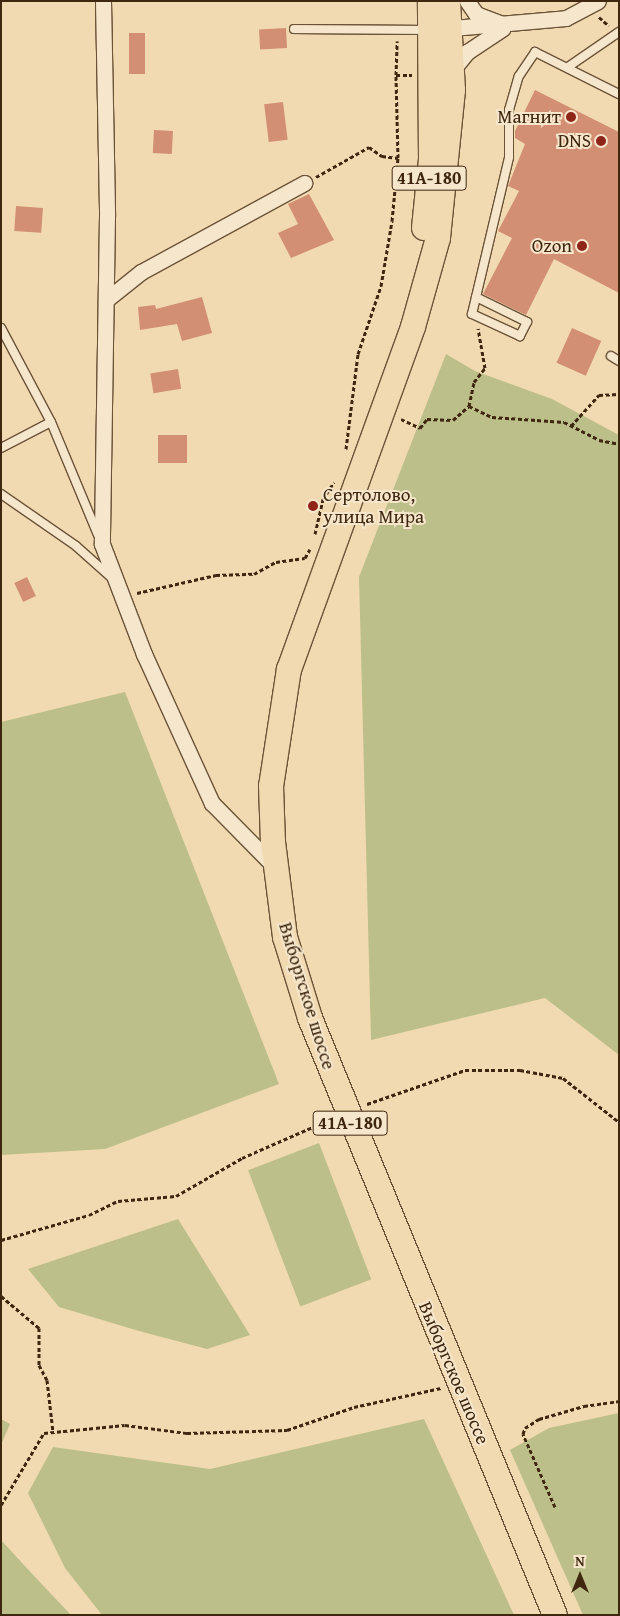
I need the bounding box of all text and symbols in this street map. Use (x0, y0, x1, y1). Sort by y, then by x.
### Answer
place label: Магнит (498, 106, 561, 128)
marker: Магнит (565, 111, 577, 123)
place label: DNS (558, 130, 591, 152)
marker: DNS (595, 135, 607, 147)
road number: 41А-180 (392, 162, 466, 194)
place label: Ozon (532, 235, 572, 257)
marker: Ozon (576, 240, 588, 252)
place label: Сертолово, улица Мира (323, 484, 424, 528)
marker: Сертолово, улица Мира (307, 500, 319, 512)
street label: Выборгское шоссе (274, 920, 340, 1072)
road number: 41А-180 (312, 1108, 388, 1138)
street label: Выборгское шоссе (414, 1298, 494, 1448)
north arrow (555, 1551, 605, 1601)
text: N (575, 1551, 585, 1571)

